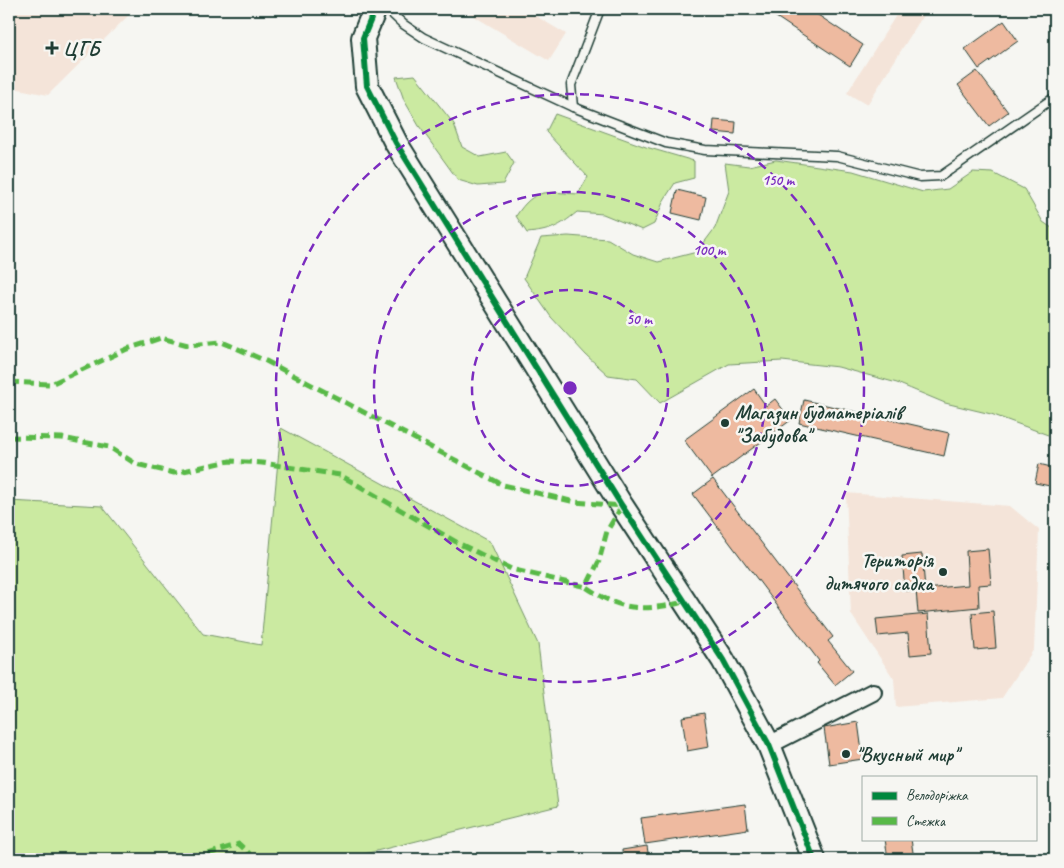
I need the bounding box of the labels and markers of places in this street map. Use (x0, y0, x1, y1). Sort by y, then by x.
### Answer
place label: ЦГБ (63, 36, 102, 61)
marker: ЦГБ (45, 41, 59, 55)
centre of rings (561, 379, 579, 397)
place label: Магазин будматеріалів "Забудова" (735, 400, 907, 449)
marker: Магазин будматеріалів "Забудова" (719, 417, 731, 429)
place label: Територія дитячого садка (824, 548, 935, 596)
marker: Територія дитячого садка (937, 566, 949, 578)
place label: "Вкусный мир" (856, 742, 962, 767)
marker: "Вкусный мир" (840, 748, 852, 760)

